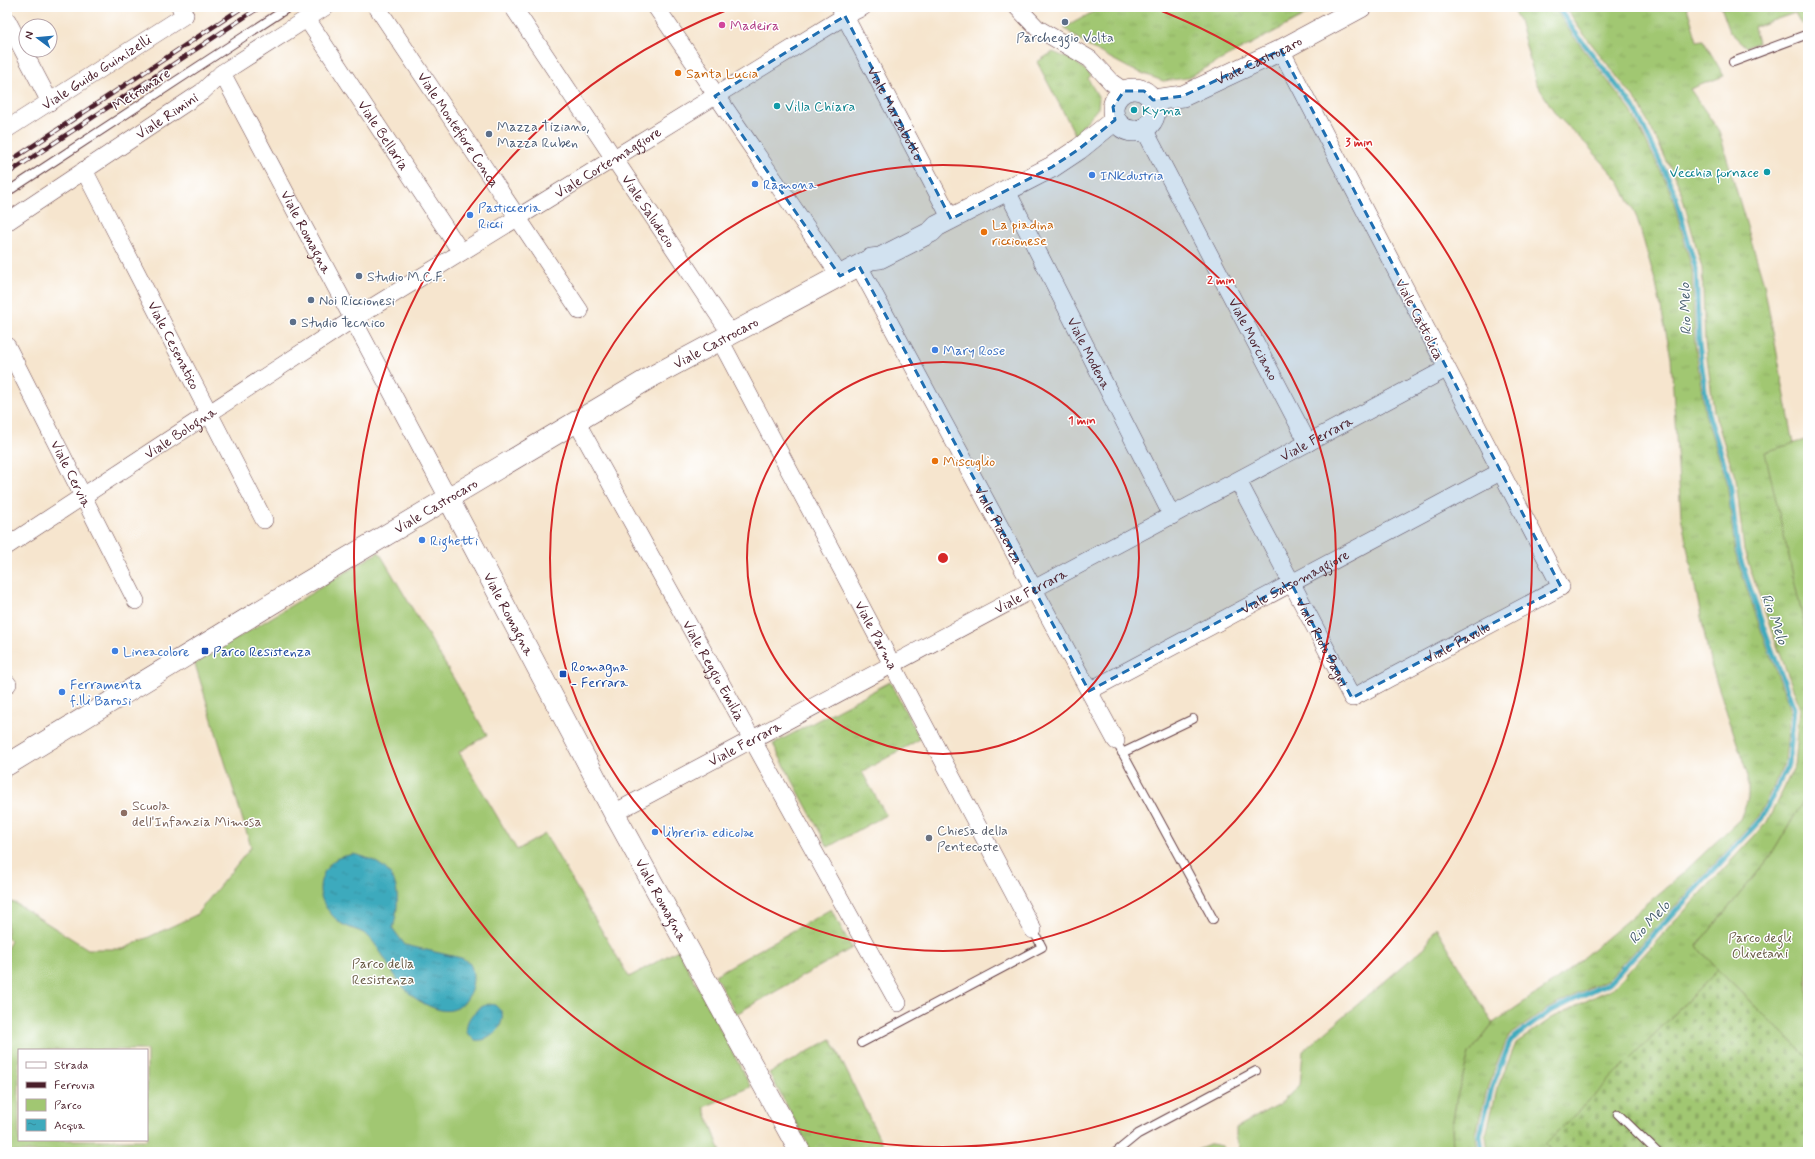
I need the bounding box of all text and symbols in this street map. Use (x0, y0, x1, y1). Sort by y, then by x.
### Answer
place label: Madeira (730, 17, 779, 35)
marker: Parcheggio Volta (1060, 17, 1070, 27)
north arrow (18, 18, 58, 58)
marker: Madeira (717, 20, 727, 30)
place label: Parcheggio Volta (1016, 29, 1114, 49)
text: N (22, 30, 37, 41)
street label: Viale Guido Guinizelli (38, 31, 155, 115)
street label: Viale Castrocaro (1213, 32, 1306, 89)
street label: Metromare (109, 64, 174, 115)
street label: Viale Marzabotto (863, 64, 927, 164)
place label: Santa Lucia (686, 65, 759, 83)
marker: Santa Lucia (673, 68, 683, 78)
street label: Viale Montefiore Conca (413, 69, 503, 191)
street label: Viale Rimini (133, 89, 202, 144)
street label: Viale Bellaria (353, 97, 412, 174)
place label: Villa Chiara (785, 98, 855, 116)
marker: Villa Chiara (772, 101, 782, 111)
place label: Kyma (1142, 102, 1181, 120)
marker: Kyma (1129, 105, 1139, 115)
place label: Mazza Tiziano, Mazza Ruben (497, 118, 589, 152)
street label: Viale Cortemaggiore (552, 123, 665, 203)
marker: Mazza Tiziano, Mazza Ruben (484, 129, 494, 139)
text: 3 min (1345, 135, 1373, 151)
place label: Vecchia fornace (1670, 164, 1759, 184)
place label: INKdustria (1100, 167, 1164, 185)
marker: Vecchia fornace (1762, 167, 1772, 177)
marker: INKdustria (1087, 170, 1097, 180)
street label: Viale Saludecio (617, 171, 679, 252)
place label: Ramona (763, 176, 817, 194)
marker: Ramona (750, 179, 760, 189)
street label: Viale Romagna (276, 188, 335, 278)
place label: Pasticceria Ricci (478, 199, 541, 233)
marker: Pasticceria Ricci (465, 210, 475, 220)
place label: La piadina riccionese (992, 216, 1054, 250)
marker: La piadina riccionese (979, 227, 989, 237)
place label: Studio M.C.F. (367, 268, 446, 286)
marker: Studio M.C.F. (354, 271, 364, 281)
text: 2 min (1207, 273, 1235, 289)
street label: Viale Cattolica (1391, 275, 1447, 363)
water label: Rio Melo (1675, 282, 1697, 336)
place label: Noi Riccionesi (319, 292, 395, 310)
marker: Noi Riccionesi (306, 295, 316, 305)
street label: Viale Morciano (1224, 295, 1282, 384)
street label: Viale Cesenatico (143, 298, 203, 393)
street label: Viale Castrocaro (670, 313, 762, 374)
place label: Studio Tecnico (301, 314, 385, 332)
street label: Viale Modena (1063, 314, 1115, 394)
marker: Studio Tecnico (288, 317, 298, 327)
place label: Mary Rose (943, 342, 1005, 360)
marker: Mary Rose (930, 345, 940, 355)
street label: Viale Bologna (141, 403, 221, 464)
street label: Viale Ferrara (1277, 412, 1357, 466)
text: 1 min (1068, 413, 1096, 429)
street label: Viale Cervia (46, 437, 95, 511)
place label: Miscuglio (943, 453, 995, 471)
marker: Miscuglio (930, 456, 940, 466)
street label: Viale Castrocaro (391, 475, 481, 538)
street label: Viale Piacenza (969, 483, 1027, 567)
place label: Righetti (430, 532, 478, 552)
marker: Righetti (417, 535, 427, 545)
street label: Viale Salsomaggiore (1238, 546, 1353, 619)
centre of rings (936, 551, 950, 565)
street label: Viale Ferrara (991, 565, 1071, 618)
street label: Viale Romagna (479, 569, 538, 660)
water label: Rio Melo (1756, 591, 1793, 648)
street label: Viale Riolo Bagni (1291, 595, 1352, 690)
street label: Viale Parma (850, 598, 901, 673)
street label: Viale Reggio Emilia (678, 617, 748, 724)
street label: Viale Pavullo (1421, 618, 1494, 668)
place label: Lineacolore (123, 643, 190, 661)
place label: Parco Resistenza (213, 643, 311, 661)
marker: Lineacolore (110, 646, 120, 656)
marker: Parco Resistenza (200, 646, 210, 656)
place label: Romagna - Ferrara (571, 658, 629, 692)
marker: Romagna - Ferrara (558, 669, 568, 679)
place label: Ferramenta f.lli Barosi (70, 676, 142, 710)
marker: Ferramenta f.lli Barosi (57, 687, 67, 697)
street label: Viale Ferrara (705, 717, 785, 771)
place label: Scuola dell'Infanzia Mimosa (132, 797, 262, 831)
marker: Scuola dell'Infanzia Mimosa (119, 808, 129, 818)
place label: Chiesa della Pentecoste (937, 822, 1008, 856)
place label: libreria edicolæ (663, 824, 754, 842)
marker: libreria edicolæ (650, 827, 660, 837)
marker: Chiesa della Pentecoste (924, 833, 934, 843)
street label: Viale Romagna (631, 856, 691, 945)
water label: Rio Melo (1624, 896, 1675, 949)
park label: Parco degli Olivetani (1728, 929, 1792, 963)
park label: Parco della Resistenza (352, 955, 414, 989)
legend (18, 1049, 148, 1141)
text: Strada (54, 1058, 88, 1074)
text: Ferrovia (54, 1078, 95, 1094)
text: Parco (54, 1098, 82, 1114)
text: Acqua (54, 1118, 85, 1134)

